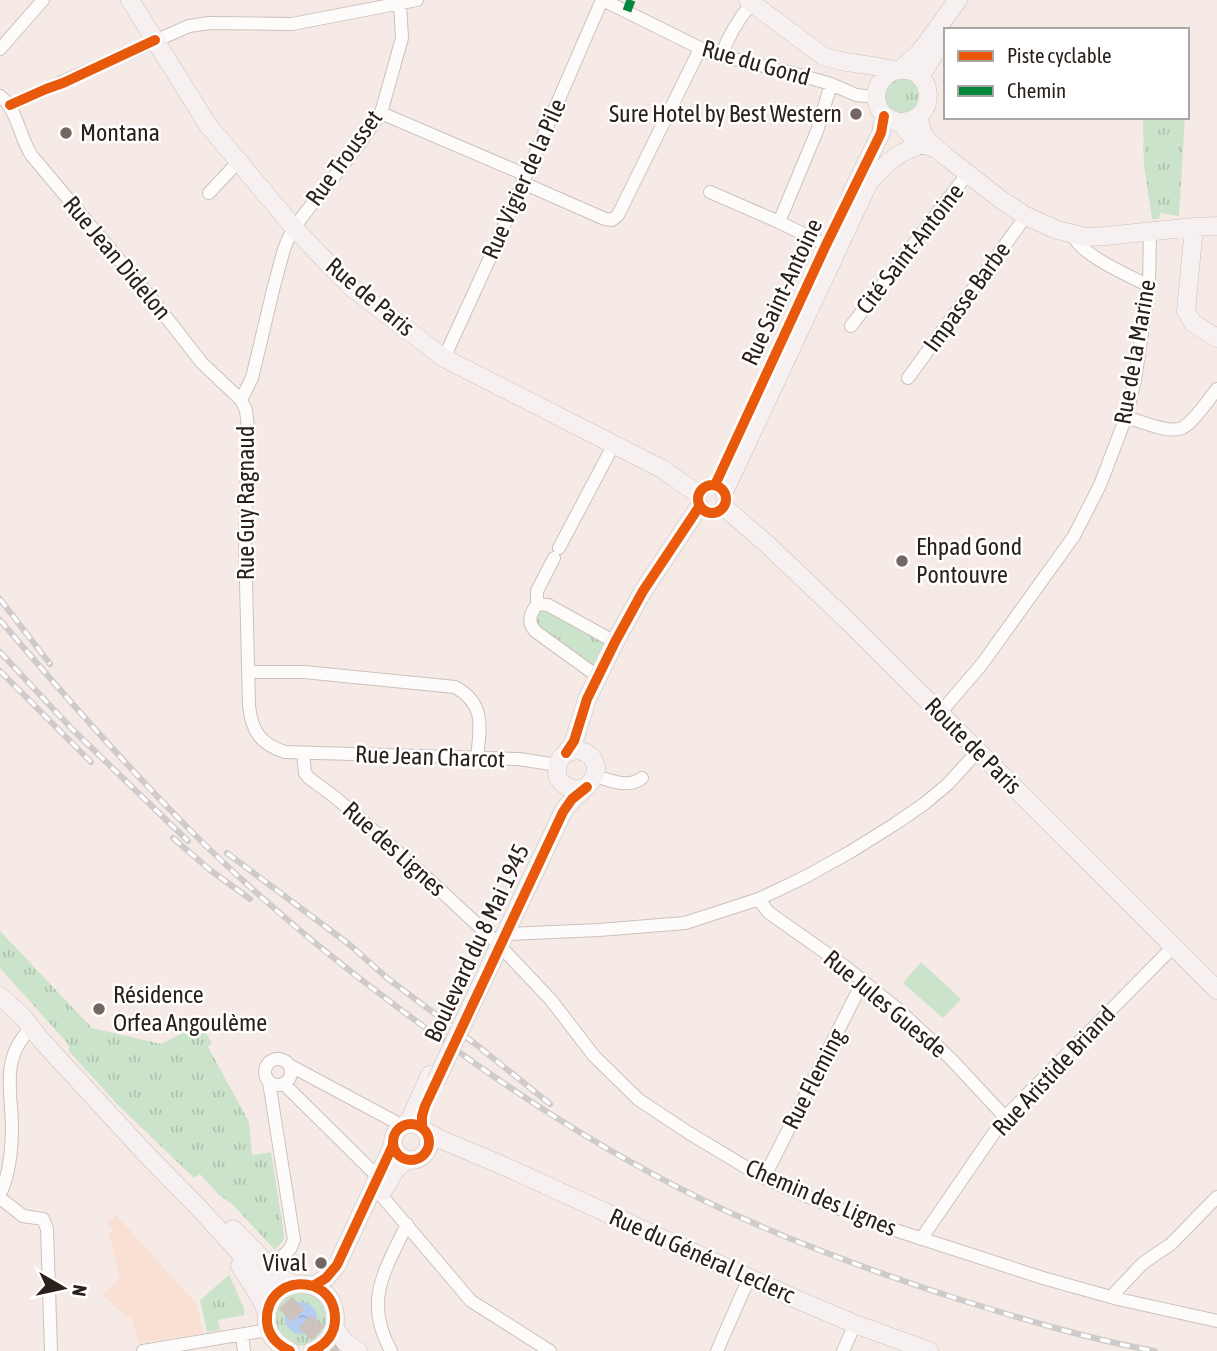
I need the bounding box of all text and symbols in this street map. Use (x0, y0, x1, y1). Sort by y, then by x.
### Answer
legend (944, 28, 1189, 119)
street label: Rue du Gond (699, 34, 813, 91)
text: Piste cyclable (1007, 43, 1112, 67)
text: Chemin (1007, 78, 1066, 102)
street label: Rue Vigier de la Pile (476, 95, 571, 263)
place label: Sure Hotel by Best Western (609, 100, 842, 127)
street label: Rue Trousset (300, 105, 387, 211)
marker: Sure Hotel by Best Western (848, 106, 864, 122)
place label: Montana (80, 119, 160, 146)
marker: Montana (58, 125, 74, 141)
street label: Cité Saint-Antoine (850, 178, 969, 319)
street label: Rue Jean Didelon (58, 191, 177, 325)
street label: Rue Saint-Antoine (736, 214, 827, 369)
street label: Impasse Barbe (918, 237, 1015, 357)
street label: Rue de Paris (321, 252, 420, 341)
street label: Rue de la Marine (1108, 277, 1161, 426)
street label: Rue Guy Ragnaud (232, 426, 259, 580)
place label: Ehpad Gond Pontouvre (916, 533, 1022, 588)
marker: Ehpad Gond Pontouvre (894, 553, 910, 569)
street label: Route de Paris (920, 692, 1027, 799)
street label: Rue Jean Charcot (354, 740, 506, 773)
street label: Rue des Lignes (338, 796, 451, 901)
street label: Boulevard du 8 Mai 1945 (419, 839, 534, 1046)
street label: Rue Jules Guesde (819, 944, 952, 1063)
place label: Résidence Orfea Angoulème (113, 981, 267, 1036)
street label: Rue Aristide Briand (987, 1000, 1120, 1141)
marker: Résidence Orfea Angoulème (91, 1001, 107, 1017)
street label: Rue Fleming (777, 1023, 851, 1134)
street label: Chemin des Lignes (742, 1154, 901, 1241)
street label: Rue du Général Leclerc (606, 1203, 799, 1308)
place label: Vival (263, 1249, 308, 1276)
north arrow (28, 1253, 98, 1323)
marker: Vival (313, 1255, 329, 1271)
text: N (68, 1283, 92, 1298)

